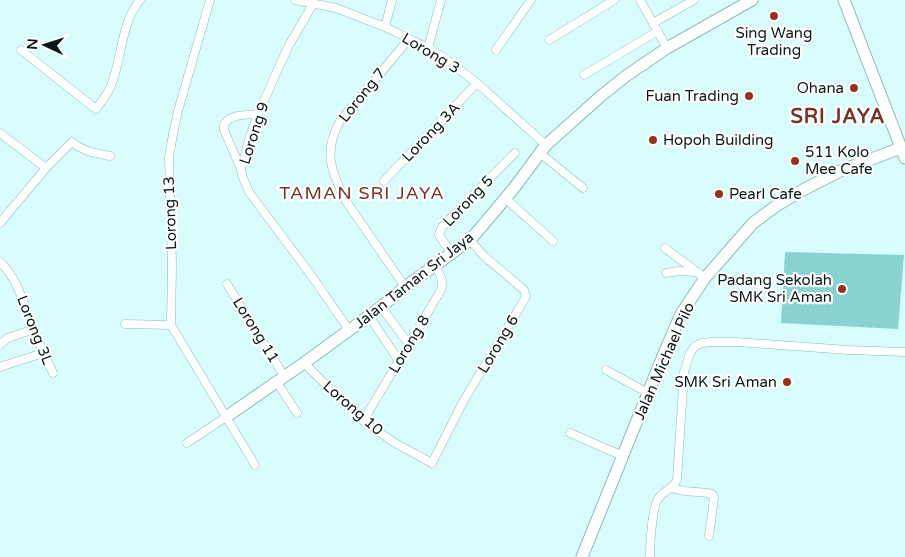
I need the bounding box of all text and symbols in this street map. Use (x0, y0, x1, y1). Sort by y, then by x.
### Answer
marker: Sing Wang Trading (768, 10, 780, 22)
north arrow (20, 20, 70, 70)
place label: Sing Wang Trading (736, 24, 812, 59)
street label: Lorong 3 (399, 29, 463, 77)
text: N (24, 38, 41, 50)
street label: Lorong 7 (335, 64, 389, 126)
place label: Ohana (797, 79, 844, 97)
marker: Ohana (848, 82, 860, 94)
place label: Fuan Trading (646, 87, 739, 105)
marker: Fuan Trading (743, 90, 755, 102)
street label: Lorong 3A (398, 99, 464, 165)
street label: Lorong 9 (236, 100, 272, 166)
district label: SRI JAYA (791, 105, 886, 129)
place label: Hopoh Building (663, 131, 774, 149)
marker: Hopoh Building (647, 134, 659, 146)
place label: 511 Kolo Mee Cafe (805, 143, 873, 178)
marker: 511 Kolo Mee Cafe (789, 155, 801, 167)
street label: Lorong 5 (439, 172, 497, 230)
street label: Lorong 13 (160, 176, 180, 250)
district label: TAMAN SRI JAYA (279, 182, 445, 204)
place label: Pearl Cafe (729, 185, 802, 203)
marker: Pearl Cafe (713, 188, 725, 200)
street label: Jalan Taman Sri Jaya (351, 228, 477, 332)
place label: Padang Sekolah SMK Sri Aman (717, 271, 832, 306)
marker: Padang Sekolah SMK Sri Aman (836, 283, 848, 295)
street label: Lorong 3L (13, 293, 57, 368)
street label: Lorong 11 (229, 294, 283, 366)
street label: Jalan Michael Pilo (630, 299, 698, 423)
street label: Lorong 8 (385, 312, 433, 376)
street label: Lorong 6 (474, 312, 522, 376)
place label: SMK Sri Aman (674, 373, 777, 391)
marker: SMK Sri Aman (781, 376, 793, 388)
street label: Lorong 10 (319, 377, 387, 439)

